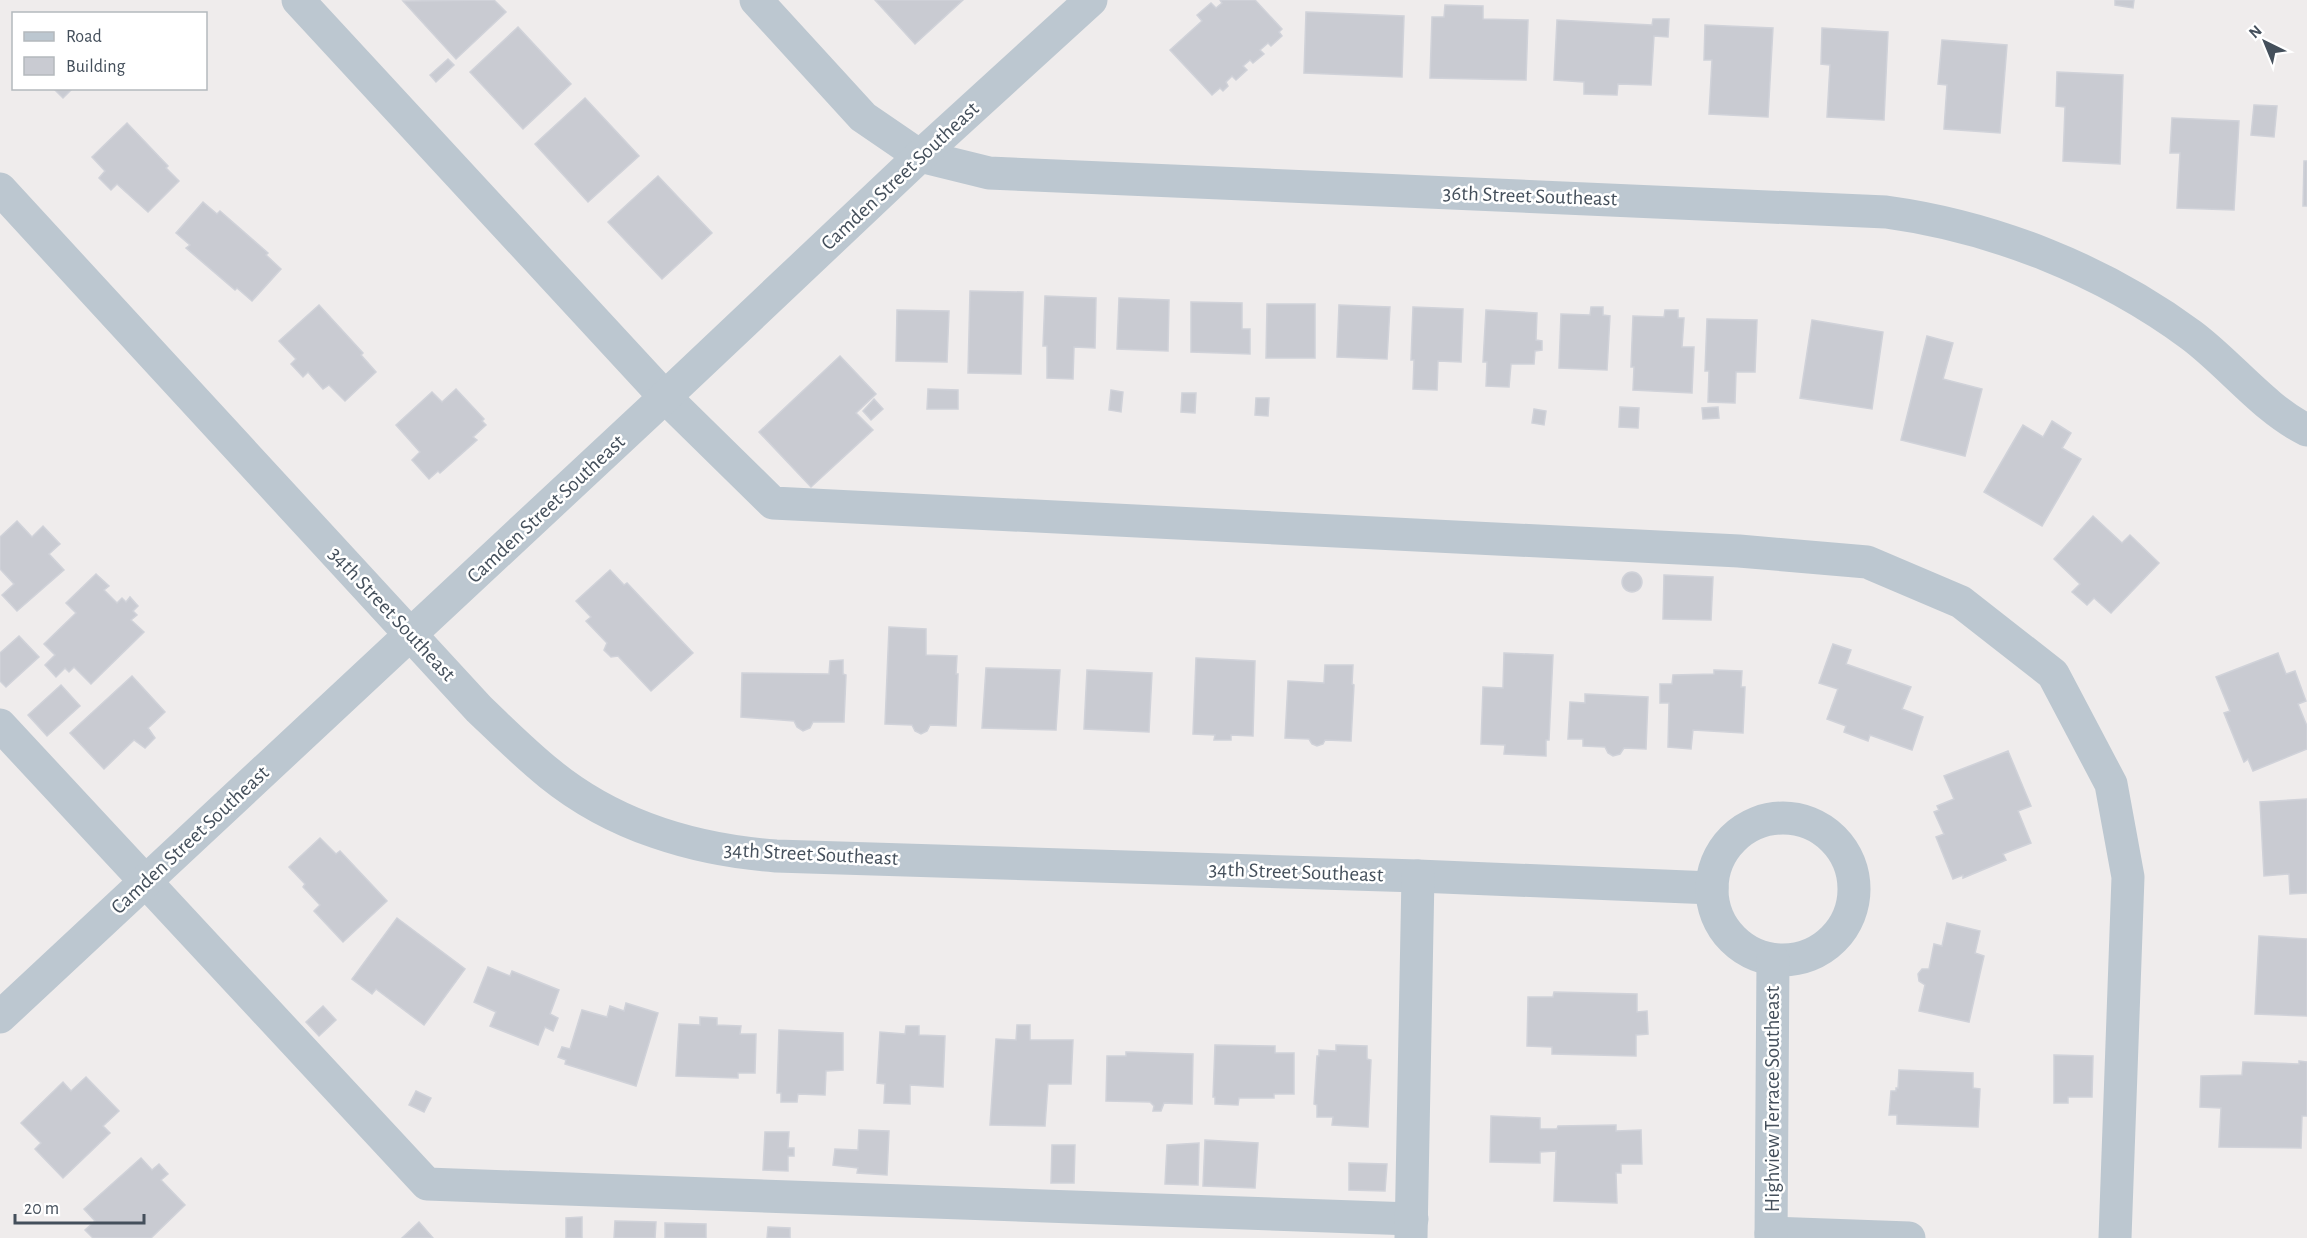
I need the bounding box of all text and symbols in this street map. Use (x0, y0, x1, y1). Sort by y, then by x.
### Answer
legend (12, 12, 207, 90)
north arrow (2235, 12, 2295, 72)
text: N (2246, 22, 2265, 41)
text: Road (66, 28, 102, 46)
text: Building (66, 58, 126, 76)
street label: Camden Street Southeast (817, 98, 983, 254)
street label: 36th Street Southeast (1442, 182, 1618, 210)
street label: Camden Street Southeast (463, 431, 629, 587)
street label: 34th Street Southeast (325, 543, 459, 685)
street label: Camden Street Southeast (107, 762, 273, 918)
street label: 34th Street Southeast (723, 839, 899, 869)
street label: 34th Street Southeast (1208, 858, 1384, 886)
street label: Highview Terrace Southeast (1762, 986, 1783, 1212)
scale bar (15, 1187, 144, 1225)
text: 20 m (24, 1200, 59, 1218)

